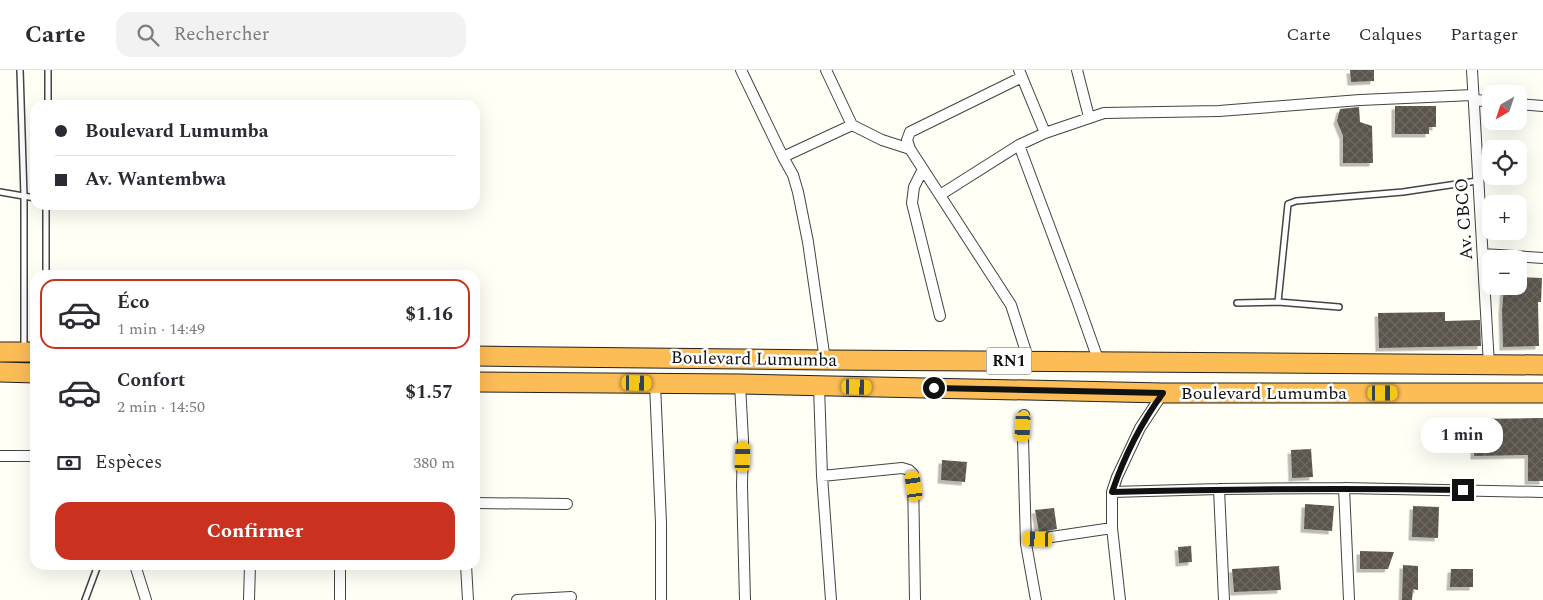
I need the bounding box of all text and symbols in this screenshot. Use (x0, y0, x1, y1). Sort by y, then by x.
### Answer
search box (116, 12, 466, 57)
text: Carte (25, 17, 86, 53)
text: Rechercher (174, 20, 269, 49)
icon: search (134, 21, 162, 49)
text: Carte (1287, 21, 1331, 48)
text: Calques (1359, 21, 1422, 48)
text: Partager (1450, 21, 1518, 48)
north arrow (1482, 85, 1528, 130)
map controls (1482, 85, 1527, 295)
text: Boulevard Lumumba (85, 117, 268, 146)
button: locate (1482, 140, 1527, 185)
text: Av. Wantembwa (85, 165, 226, 194)
street label: Av. CBCO (1448, 177, 1480, 261)
button: + (1482, 195, 1527, 240)
button: − (1482, 250, 1527, 295)
text: Éco (117, 288, 149, 317)
icon: car (57, 292, 102, 337)
text: $1.16 (405, 300, 453, 329)
text: 1 min · 14:49 (117, 317, 205, 341)
street label: Boulevard Lumumba (671, 344, 838, 374)
road number: RN1 (986, 348, 1032, 374)
text: Confort (117, 366, 185, 395)
icon: car (57, 370, 102, 415)
car (621, 375, 652, 391)
route start (923, 377, 945, 399)
text: $1.57 (405, 378, 453, 407)
car (841, 379, 872, 395)
street label: Boulevard Lumumba (1181, 380, 1347, 407)
car (1368, 386, 1398, 401)
text: 2 min · 14:50 (117, 395, 205, 419)
car (1014, 412, 1031, 442)
callout: 1 min (1422, 418, 1504, 452)
text: 1 min (1441, 423, 1483, 447)
car (734, 442, 751, 472)
text: Espèces (95, 448, 162, 477)
icon: cash (55, 449, 83, 477)
text: 380 m (413, 451, 455, 475)
car (904, 470, 923, 502)
route end (1452, 479, 1474, 501)
button: Confirmer (55, 502, 455, 560)
car (1022, 531, 1053, 547)

